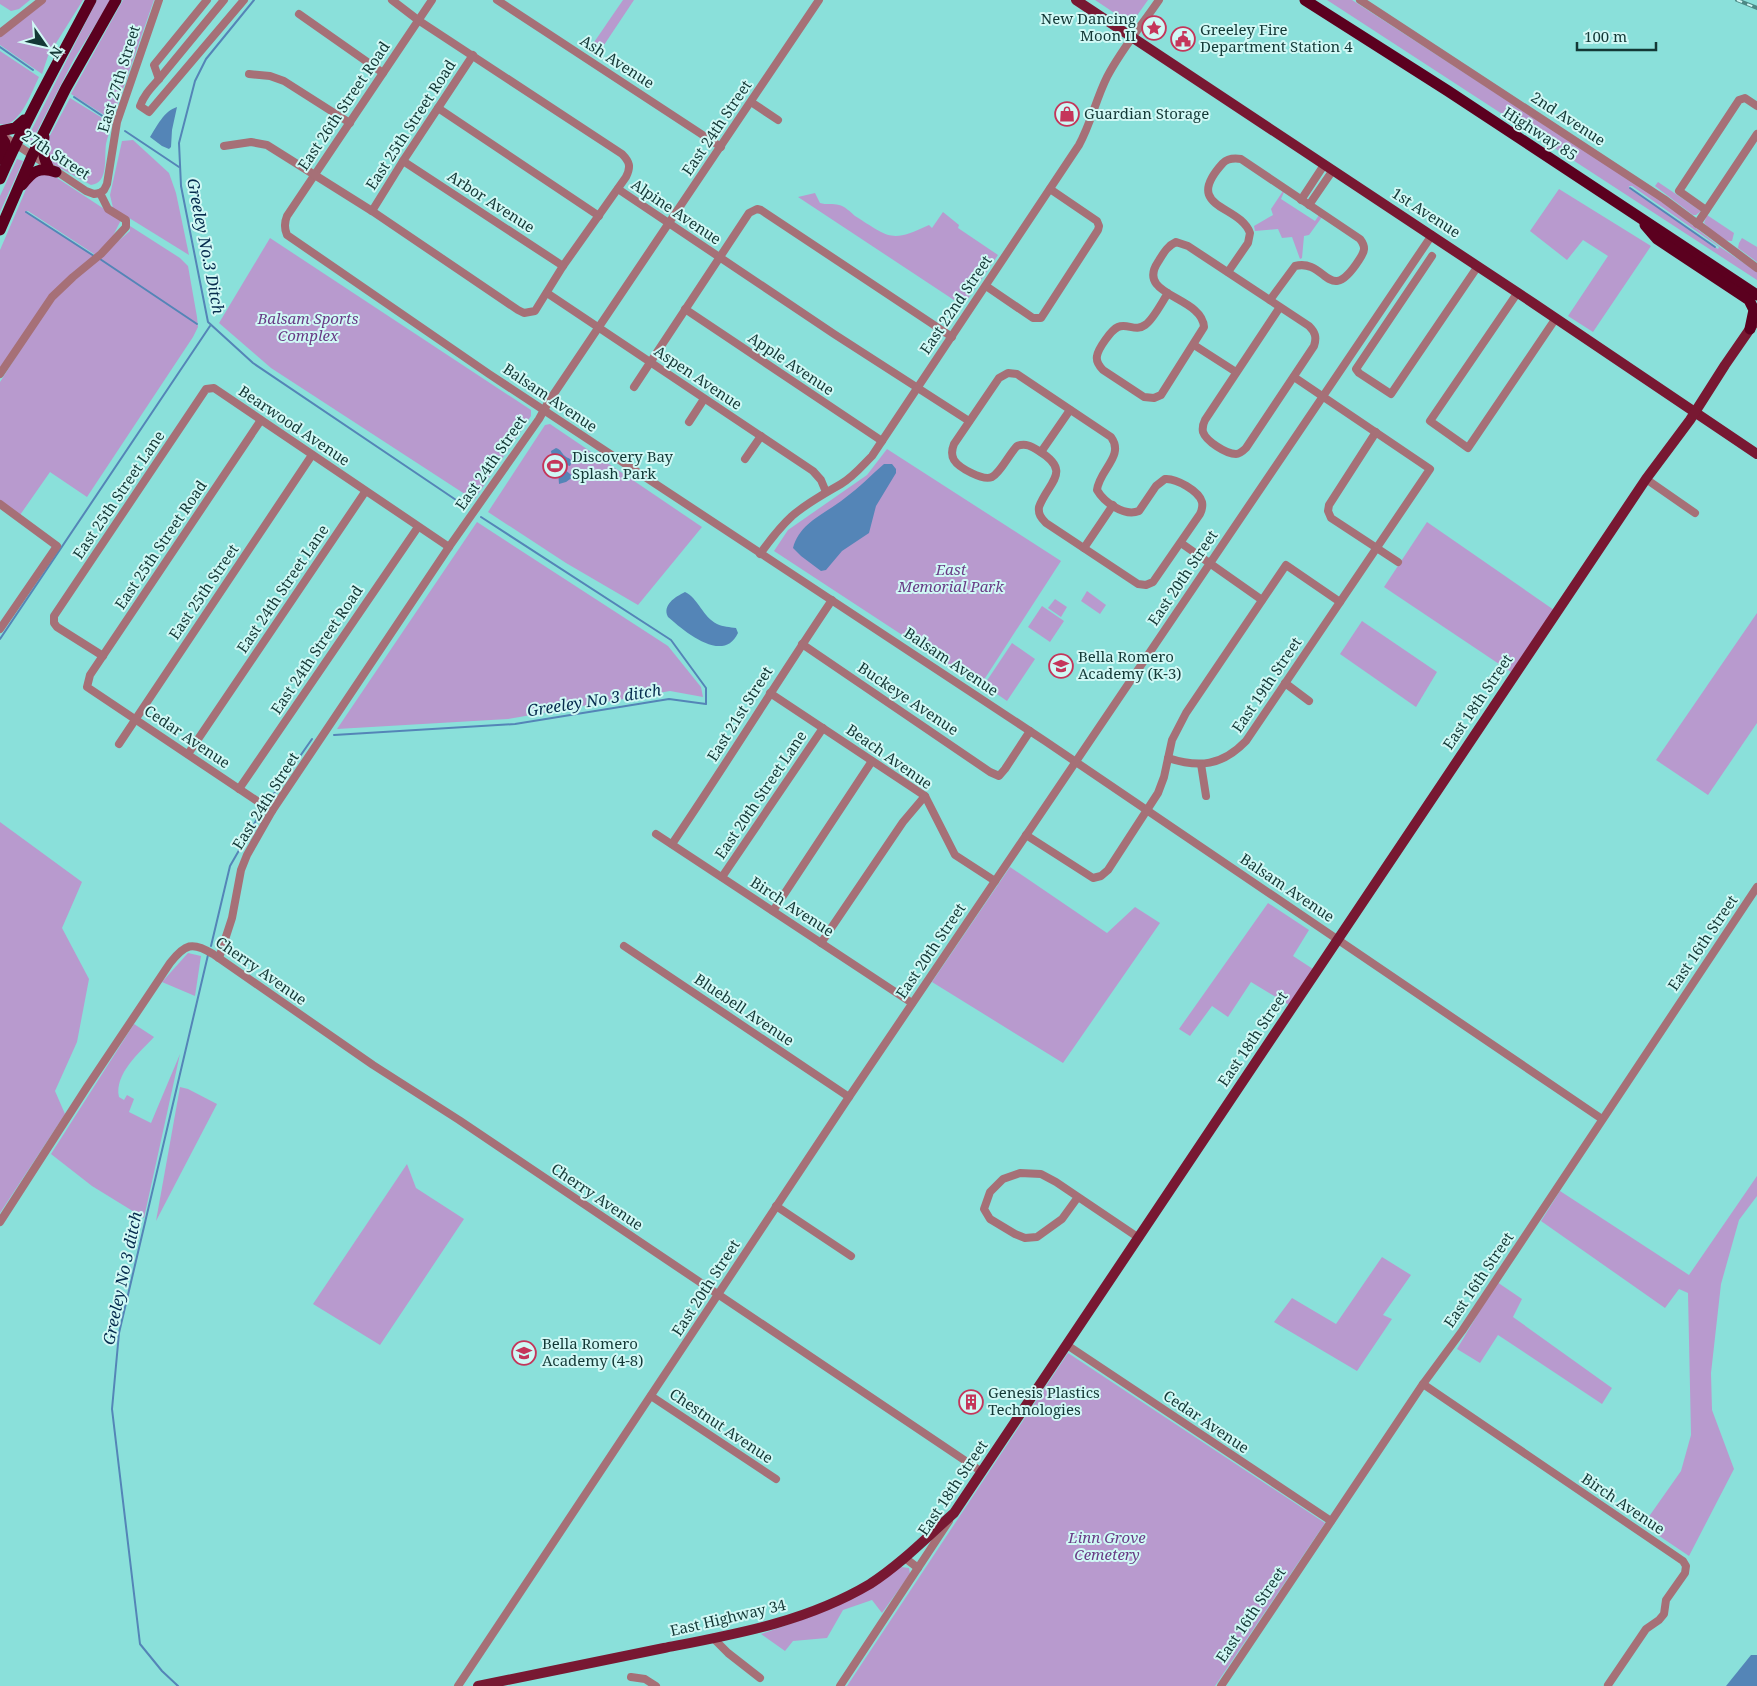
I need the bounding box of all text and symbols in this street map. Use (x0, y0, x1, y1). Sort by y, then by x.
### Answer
place label: New Dancing Moon II (1041, 8, 1136, 45)
place icon: New Dancing Moon II (1141, 15, 1167, 41)
place label: Greeley Fire Department Station 4 (1200, 19, 1353, 56)
north arrow (20, 20, 70, 70)
scale bar (1577, 20, 1656, 52)
street label: East 27th Street (92, 23, 144, 135)
public building icon: Greeley Fire Department Station 4 (1170, 26, 1196, 52)
text: 100 m (1584, 26, 1627, 46)
street label: Ash Avenue (577, 30, 658, 93)
street label: East 26th Street Road (293, 37, 394, 174)
text: N (45, 43, 67, 62)
street label: East 25th Street Road (361, 56, 460, 193)
street label: East 24th Street (677, 76, 756, 179)
street label: 2nd Avenue (1528, 87, 1610, 150)
shop icon: Guardian Storage (1054, 101, 1080, 127)
street label: Highway 85 (1500, 102, 1581, 165)
place label: Guardian Storage (1084, 103, 1209, 123)
street label: 27th Street (19, 125, 94, 184)
street label: Arbor Avenue (444, 166, 539, 237)
street label: Alpine Avenue (628, 174, 725, 249)
water label: Greeley No.3 Ditch (182, 176, 230, 316)
street label: 1st Avenue (1388, 183, 1465, 242)
street label: East 22nd Street (915, 251, 996, 358)
park label: Balsam Sports Complex (257, 308, 359, 345)
street label: Apple Avenue (745, 327, 838, 399)
street label: Aspen Avenue (651, 340, 746, 414)
street label: Balsam Avenue (499, 358, 602, 436)
street label: Bearwood Avenue (235, 380, 354, 470)
street label: East 24th Street (450, 411, 530, 514)
street label: East 25th Street Lane (68, 426, 169, 562)
place label: Discovery Bay Splash Park (572, 446, 674, 483)
sports icon: Discovery Bay Splash Park (542, 453, 568, 479)
street label: East 25th Street Road (111, 477, 211, 613)
street label: East 24th Street Lane (232, 520, 333, 656)
street label: East 20th Street (1143, 526, 1222, 629)
street label: East 25th Street (165, 541, 243, 643)
park label: East Memorial Park (897, 559, 1004, 596)
street label: East 24th Street Road (266, 581, 367, 718)
street label: Balsam Avenue (900, 622, 1003, 700)
street label: East 19th Street (1227, 633, 1306, 736)
place label: Bella Romero Academy (K-3) (1078, 646, 1182, 683)
street label: East 18th Street (1438, 650, 1517, 753)
school or university icon: Bella Romero Academy (K-3) (1048, 653, 1074, 679)
street label: Buckeye Avenue (854, 657, 963, 739)
street label: East 21st Street (702, 662, 776, 765)
water label: Greeley No 3 ditch (525, 678, 663, 721)
street label: Cedar Avenue (141, 700, 234, 772)
street label: Beach Avenue (843, 719, 937, 793)
street label: East 20th Street Lane (710, 726, 811, 862)
street label: East 24th Street (227, 748, 303, 853)
street label: Balsam Avenue (1236, 848, 1339, 926)
street label: Birch Avenue (747, 872, 838, 941)
street label: East 16th Street (1663, 891, 1742, 994)
street label: East 20th Street (891, 899, 970, 1002)
street label: Cherry Avenue (212, 931, 311, 1009)
street label: Bluebell Avenue (691, 968, 798, 1050)
street label: East 18th Street (1213, 987, 1292, 1090)
street label: Cherry Avenue (548, 1158, 647, 1234)
water label: Greeley No 3 ditch (97, 1209, 147, 1347)
street label: East 16th Street (1439, 1228, 1518, 1331)
street label: East 20th Street (667, 1235, 744, 1339)
place label: Bella Romero Academy (4-8) (542, 1333, 643, 1370)
school or university icon: Bella Romero Academy (4-8) (511, 1340, 537, 1366)
place label: Genesis Plastics Technologies (988, 1382, 1100, 1419)
street label: Chestnut Avenue (666, 1383, 777, 1467)
street label: Cedar Avenue (1160, 1385, 1253, 1457)
building icon: Genesis Plastics Technologies (958, 1389, 984, 1415)
street label: East 18th Street (913, 1436, 992, 1539)
street label: Birch Avenue (1578, 1468, 1669, 1538)
park label: Linn Grove Cemetery (1067, 1527, 1146, 1564)
street label: East 16th Street (1211, 1563, 1290, 1666)
street label: East Highway 34 (668, 1594, 788, 1640)

